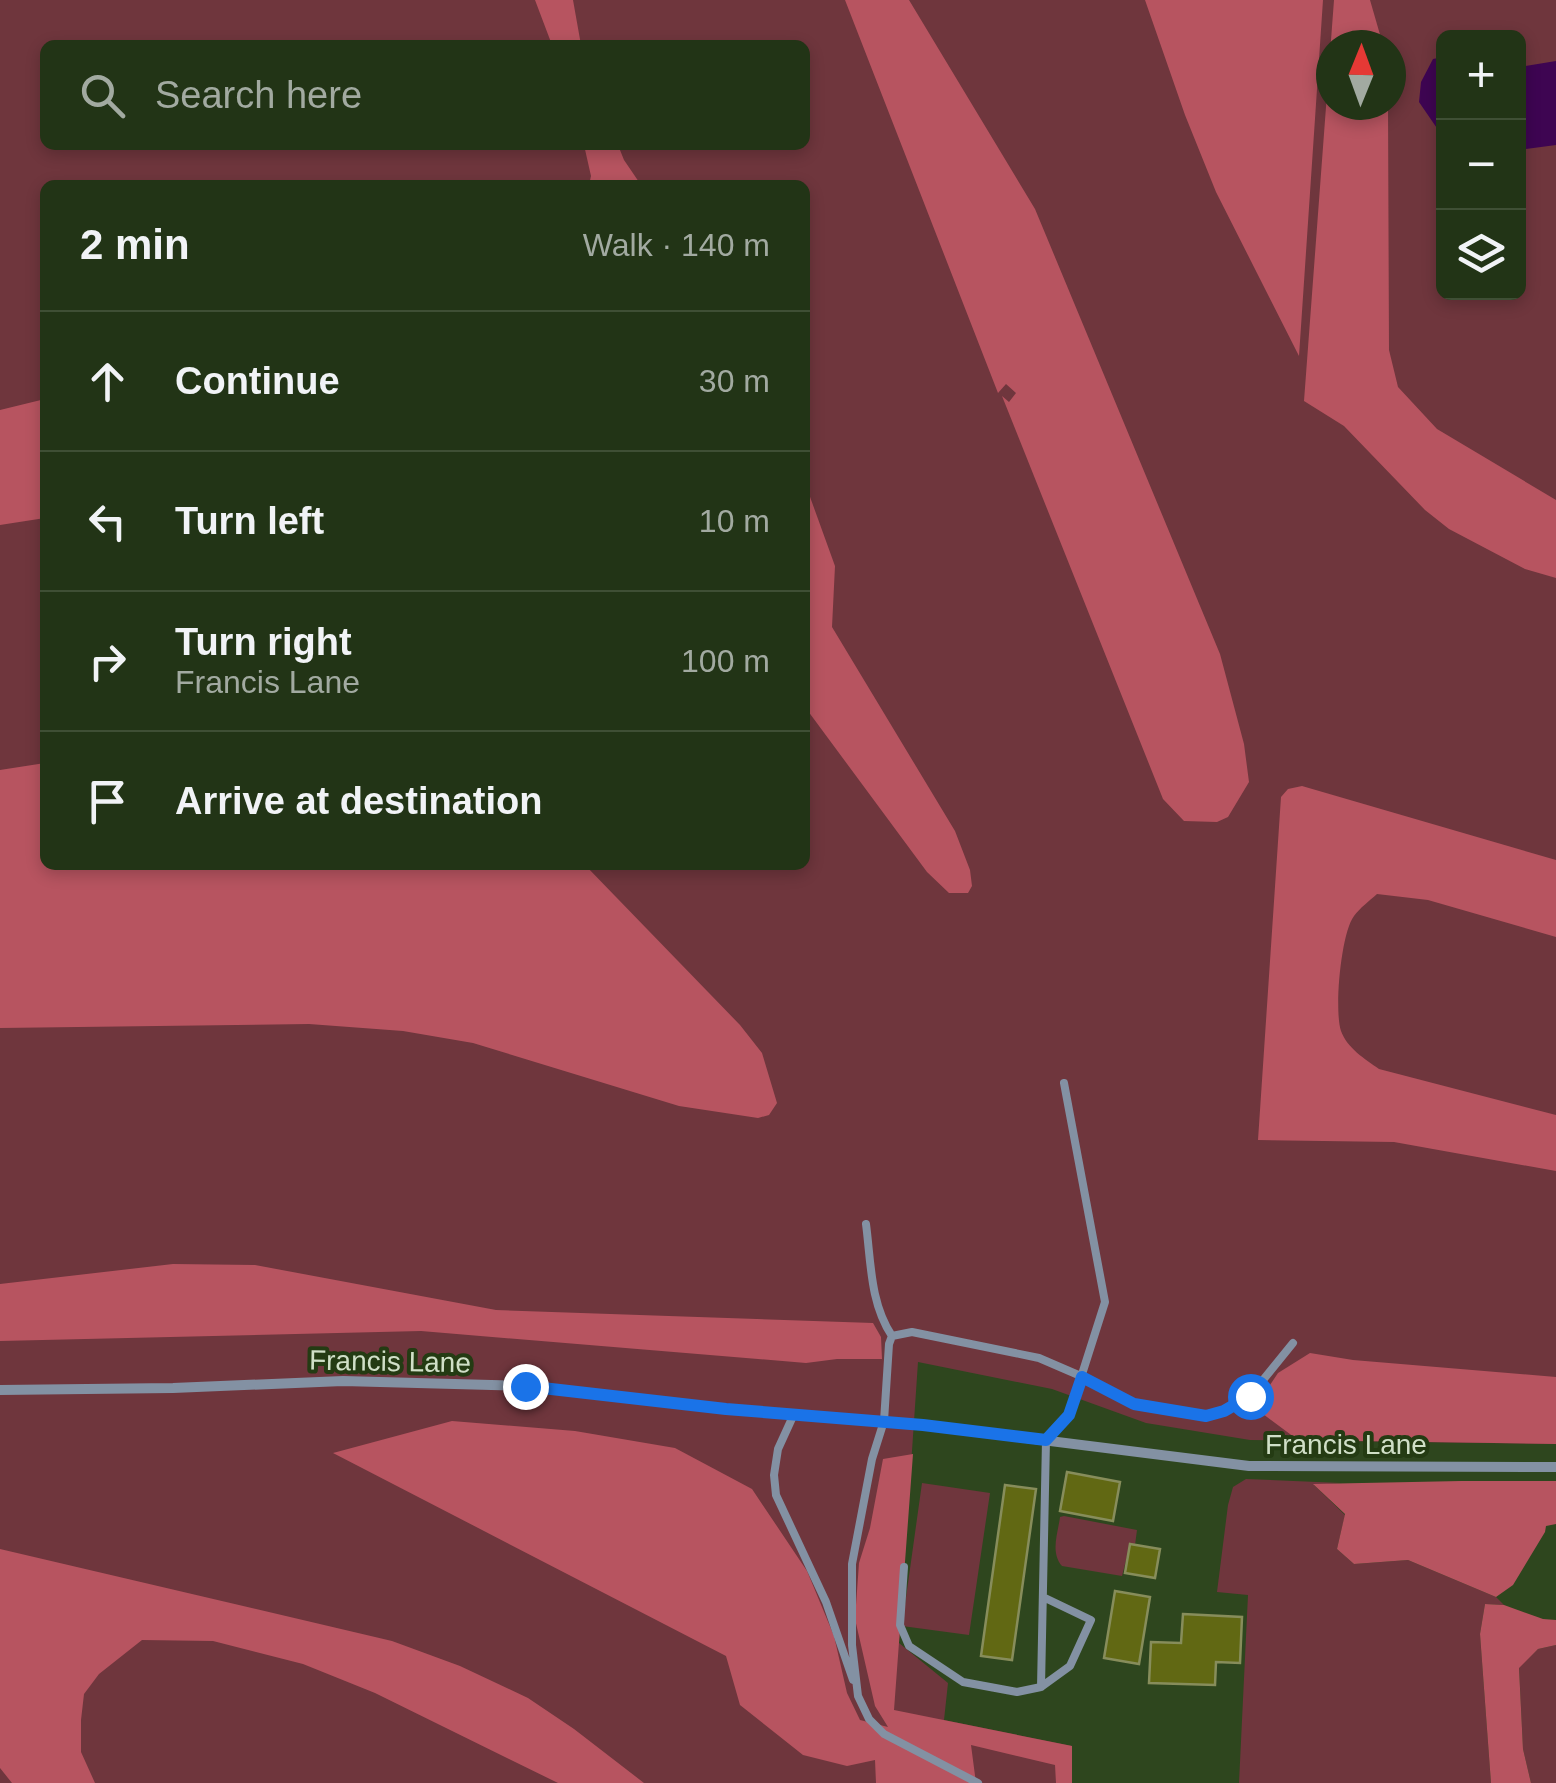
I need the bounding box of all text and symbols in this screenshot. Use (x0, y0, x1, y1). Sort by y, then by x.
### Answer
north arrow (1316, 30, 1406, 120)
map controls (1436, 30, 1526, 300)
button: + (1436, 30, 1526, 120)
search box (40, 40, 810, 150)
icon: search (75, 68, 130, 123)
text: Search here (155, 74, 362, 116)
button: − (1436, 120, 1526, 210)
button: layers (1436, 210, 1526, 300)
text: 2 min (80, 221, 190, 268)
text: Walk · 140 m (583, 227, 770, 263)
icon: ahead (80, 354, 135, 409)
text: Continue (175, 360, 340, 402)
text: 30 m (699, 363, 770, 399)
icon: left (80, 494, 135, 549)
text: Turn left (175, 500, 324, 542)
text: 10 m (699, 503, 770, 539)
text: Turn right (175, 621, 352, 663)
icon: right (80, 634, 135, 689)
text: 100 m (681, 643, 770, 679)
text: Francis Lane (175, 664, 360, 700)
icon: arrive (80, 774, 135, 829)
text: Arrive at destination (175, 780, 542, 822)
street label: Francis Lane (309, 1345, 471, 1378)
route end (503, 1364, 549, 1410)
route start (1228, 1374, 1274, 1420)
street label: Francis Lane (1265, 1429, 1427, 1460)

